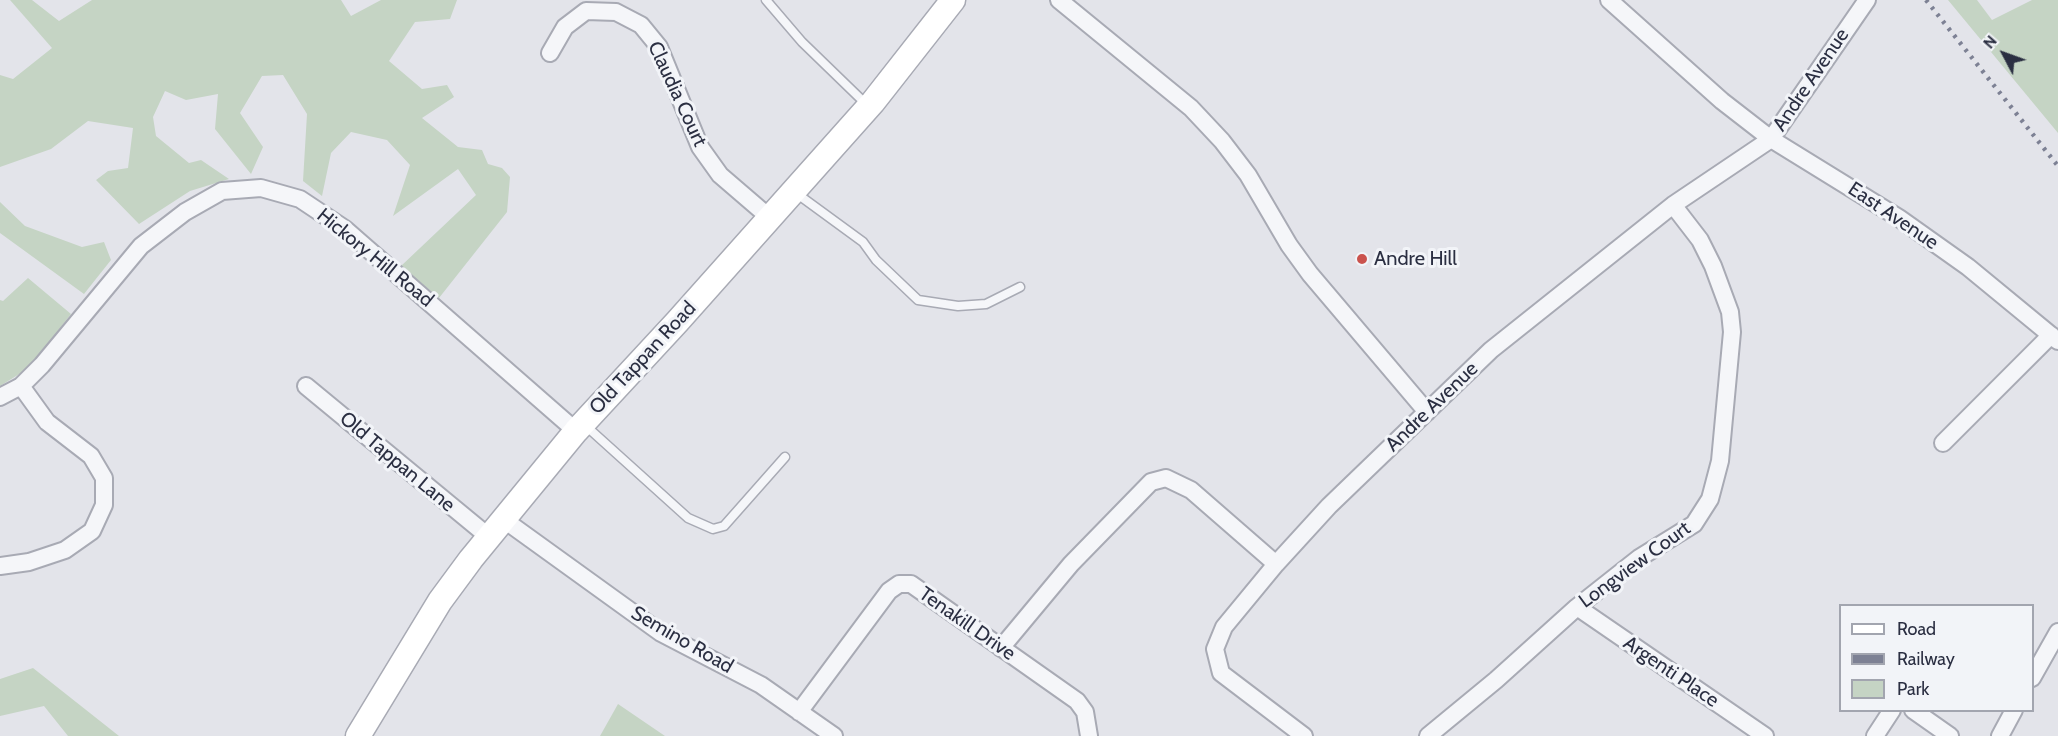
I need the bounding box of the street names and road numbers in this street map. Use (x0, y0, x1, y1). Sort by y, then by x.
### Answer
street label: Andre Avenue (1768, 24, 1854, 136)
street label: Claudia Court (642, 38, 712, 150)
street label: East Avenue (1843, 177, 1943, 255)
street label: Hickory Hill Road (312, 204, 438, 312)
street label: Old Tappan Road (585, 297, 701, 419)
street label: Andre Avenue (1381, 357, 1483, 457)
street label: Old Tappan Lane (334, 407, 460, 517)
street label: Longview Court (1575, 517, 1695, 613)
street label: Tenakill Drive (914, 582, 1020, 666)
street label: Semino Road (627, 601, 737, 679)
street label: Argenti Place (1619, 631, 1723, 713)

